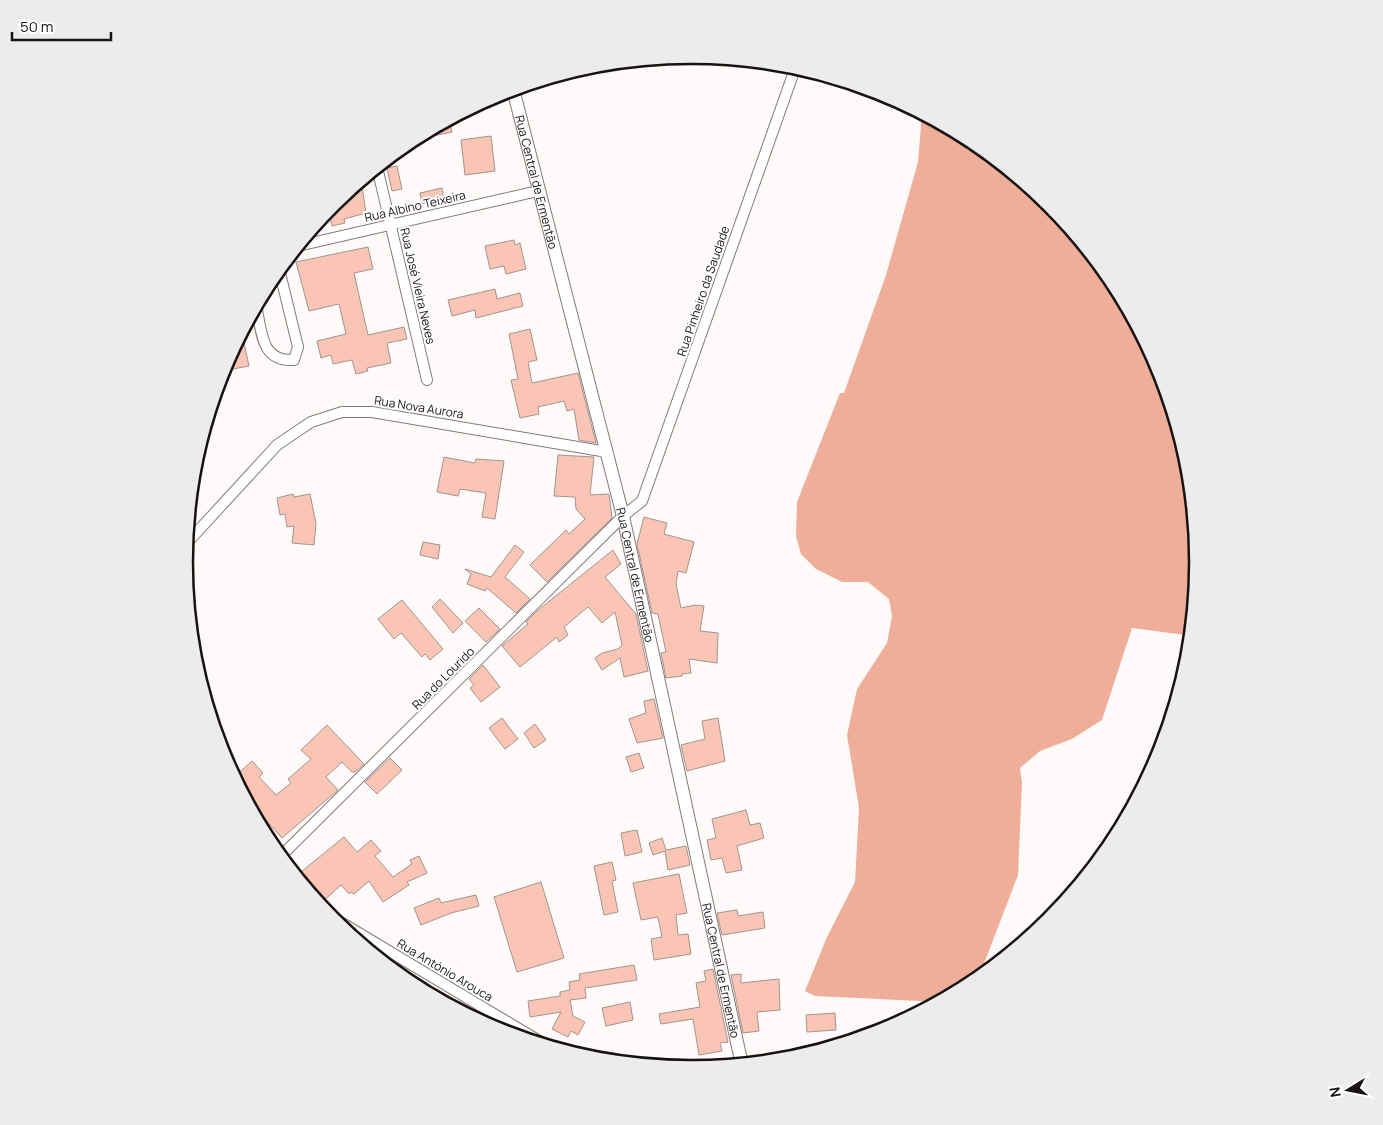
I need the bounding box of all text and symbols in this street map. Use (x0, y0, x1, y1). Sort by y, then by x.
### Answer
scale bar (12, 10, 111, 42)
text: 50 m (20, 16, 54, 37)
street label: Rua Central de Ermentão (512, 113, 562, 251)
street label: Rua Albino Teixeira (363, 186, 467, 226)
street label: Rua Pinheiro da Saudade (673, 224, 733, 358)
street label: Rua José Vieira Neves (396, 226, 440, 346)
street label: Rua Nova Aurora (373, 392, 465, 422)
street label: Rua Central de Ermentão (613, 505, 659, 644)
street label: Rua do Lourido (408, 643, 478, 713)
street label: Rua Central de Ermentão (699, 901, 744, 1040)
street label: Rua António Arouca (394, 935, 496, 1005)
north arrow (1323, 1065, 1373, 1115)
text: N (1324, 1086, 1345, 1099)

